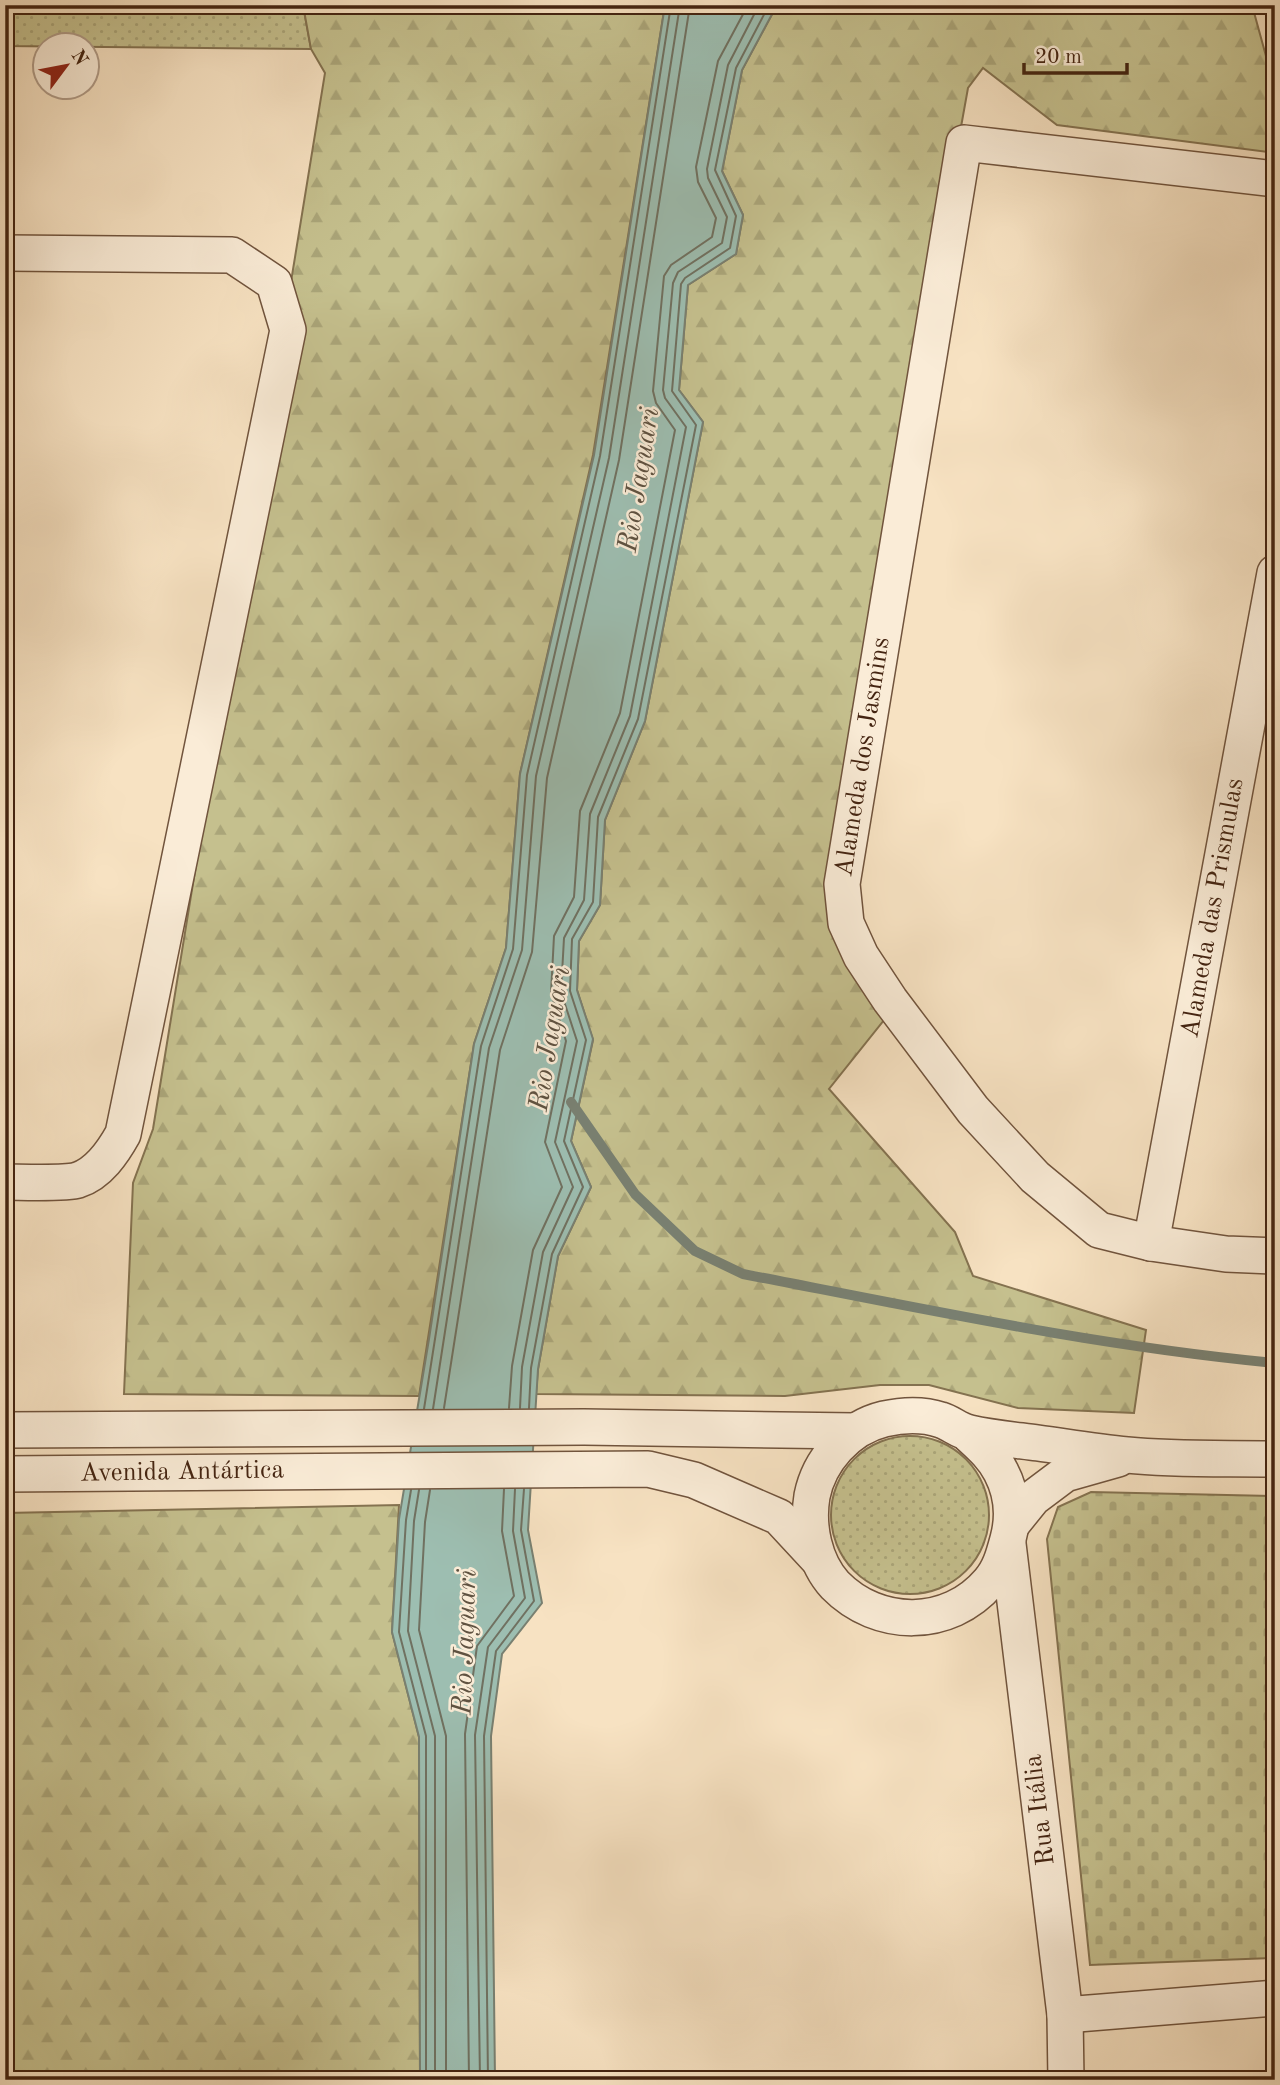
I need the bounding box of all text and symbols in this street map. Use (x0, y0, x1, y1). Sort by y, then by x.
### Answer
north arrow (32, 32, 102, 102)
scale bar (1024, 32, 1128, 76)
text: N (66, 47, 90, 70)
text: 20 m (1035, 47, 1082, 68)
water label: Rio Jaguari (615, 406, 665, 555)
street label: Alameda dos Jasmins (831, 635, 895, 879)
street label: Alameda das Prismulas (1177, 776, 1249, 1040)
water label: Rio Jaguari (526, 965, 576, 1114)
street label: Avenida Antártica (80, 1457, 284, 1487)
water label: Rio Jaguari (449, 1568, 483, 1717)
street label: Rua Itália (1020, 1753, 1060, 1867)

